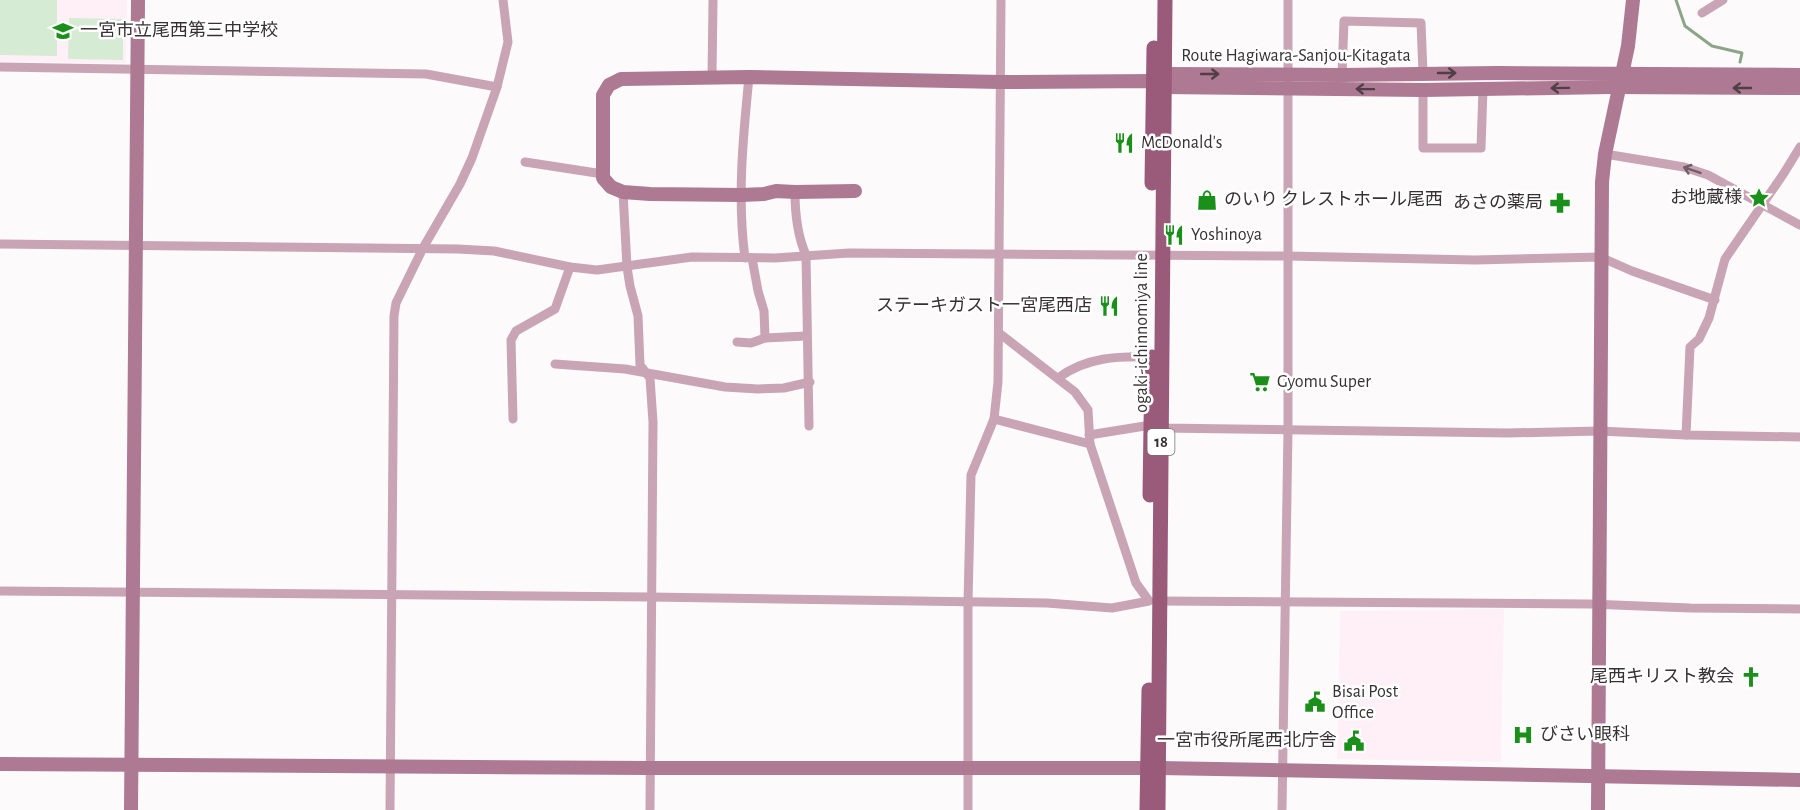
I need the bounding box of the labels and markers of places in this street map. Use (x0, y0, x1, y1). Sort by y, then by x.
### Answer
school or university icon: 一宮市立尾西第三中学校 (51, 19, 75, 43)
place label: 一宮市立尾西第三中学校 (80, 20, 278, 40)
restaurant icon: McDonald's (1112, 131, 1136, 155)
place label: McDonald's (1141, 134, 1223, 152)
place icon: お地蔵様 (1747, 186, 1771, 210)
place label: お地蔵様 (1670, 187, 1742, 207)
shop icon: のいり クレストホール尾西 (1195, 188, 1219, 212)
place label: のいり クレストホール尾西 (1224, 190, 1443, 209)
pharmacy icon: あさの薬局 (1548, 191, 1572, 215)
place label: あさの薬局 (1453, 193, 1543, 212)
restaurant icon: Yoshinoya (1162, 223, 1186, 247)
place label: Yoshinoya (1191, 226, 1262, 244)
restaurant icon: ステーキガスト一宮尾西店 (1097, 294, 1121, 318)
place label: ステーキガスト一宮尾西店 (876, 296, 1092, 315)
supermarket icon: Gyomu Super (1248, 370, 1272, 394)
place label: Gyomu Super (1277, 373, 1371, 391)
church icon: 尾西キリスト教会 (1739, 665, 1763, 689)
place label: 尾西キリスト教会 (1590, 666, 1734, 686)
place label: Bisai Post Office (1332, 683, 1398, 722)
public building icon: Bisai Post Office (1303, 690, 1327, 714)
hospital icon: びさい眼科 (1511, 723, 1535, 747)
place label: びさい眼科 (1540, 725, 1630, 744)
public building icon: 一宮市役所尾西北庁舎 (1342, 729, 1366, 753)
place label: 一宮市役所尾西北庁舎 (1157, 730, 1337, 750)

